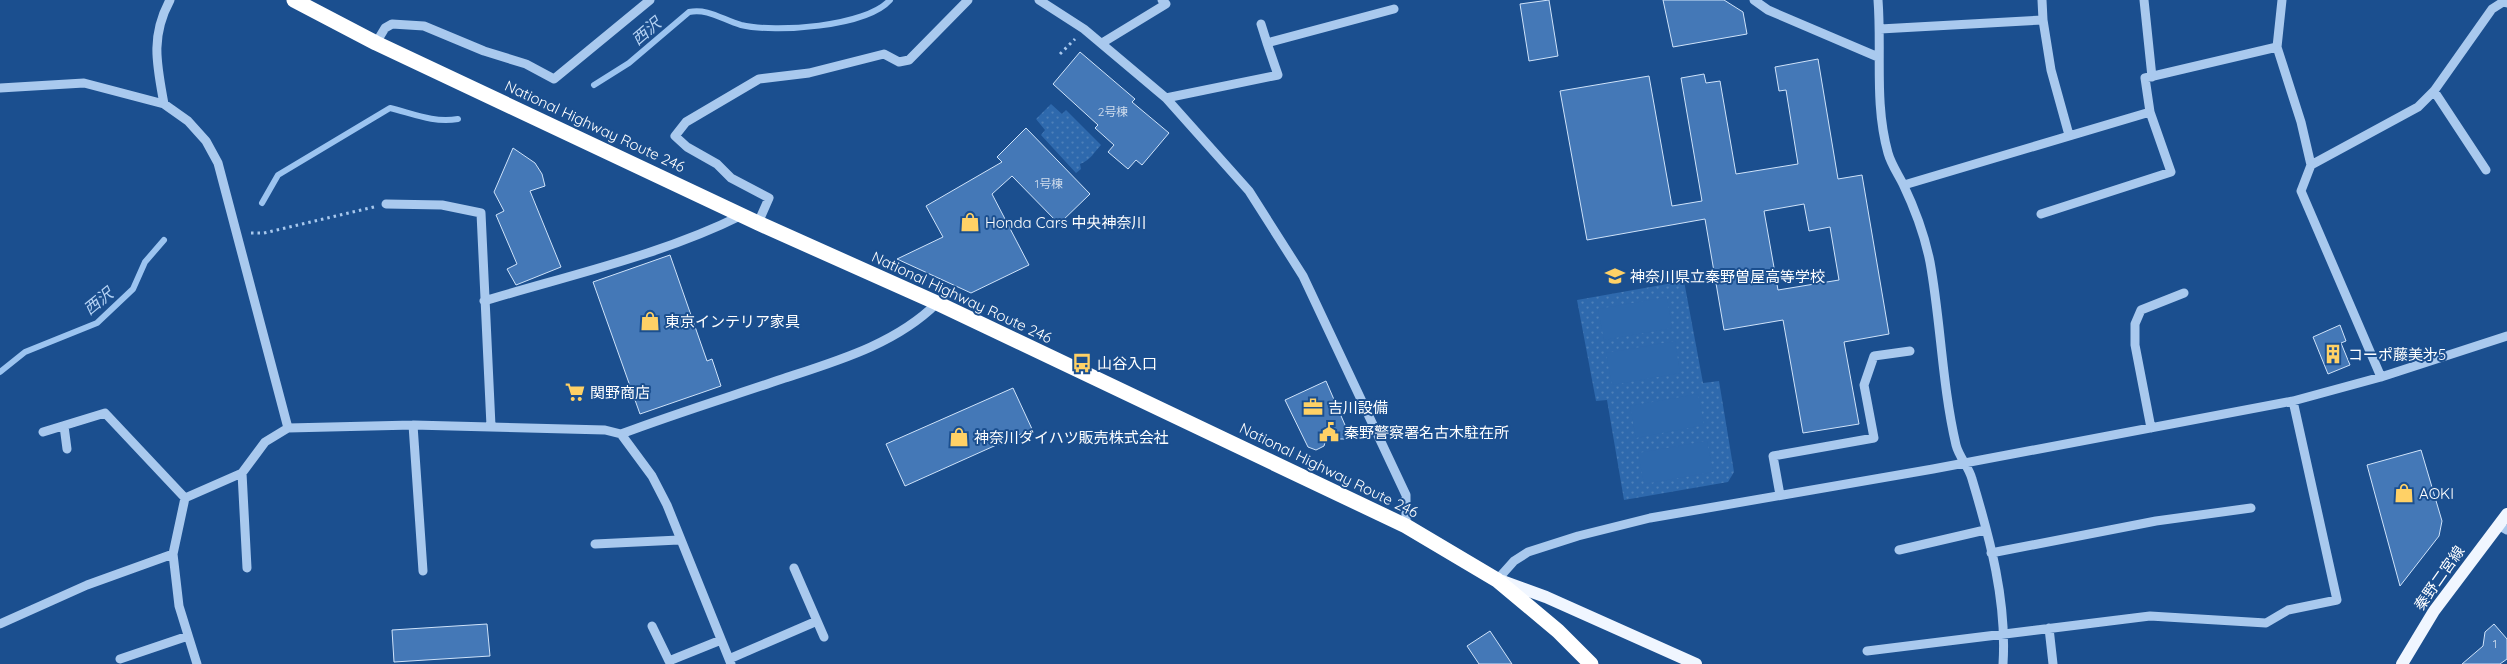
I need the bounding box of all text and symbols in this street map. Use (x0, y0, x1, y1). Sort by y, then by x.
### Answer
water label: 西沢 (627, 12, 666, 49)
street label: National Highway Route 246 (502, 76, 688, 176)
house number: 2号棟 (1098, 104, 1128, 119)
house number: 1号棟 (1035, 176, 1063, 191)
shop icon: Honda Cars 中央神奈川 (959, 211, 981, 233)
place label: Honda Cars 中央神奈川 (985, 213, 1147, 232)
street label: National Highway Route 246 (869, 247, 1055, 347)
school or university icon: 神奈川県立秦野曽屋高等学校 (1604, 265, 1626, 287)
place label: 神奈川県立秦野曽屋高等学校 (1630, 267, 1825, 286)
water label: 西沢 (79, 282, 118, 319)
shop icon: 東京インテリア家具 (639, 310, 661, 332)
place label: 東京インテリア家具 (665, 312, 800, 331)
building icon: コーポ藤美㐧5 (2322, 343, 2344, 365)
place label: コーポ藤美㐧5 (2348, 345, 2446, 364)
bus stop icon: 山谷入口 (1071, 352, 1093, 374)
place label: 山谷入口 (1097, 354, 1157, 373)
supermarket icon: 関野商店 (564, 381, 586, 403)
place label: 関野商店 (590, 383, 650, 402)
office icon: 吉川設備 (1302, 396, 1324, 418)
place label: 吉川設備 (1328, 398, 1388, 417)
street label: National Highway Route 246 (1236, 418, 1422, 522)
public building icon: 秦野警察署名古木駐在所 (1318, 421, 1340, 443)
place label: 秦野警察署名古木駐在所 (1344, 423, 1509, 442)
shop icon: 神奈川ダイハツ販売株式会社 (948, 426, 970, 448)
place label: 神奈川ダイハツ販売株式会社 (974, 428, 1169, 447)
shop icon: AOKI (2393, 482, 2415, 504)
place label: AOKI (2419, 484, 2454, 503)
street label: 秦野二宮線 (2410, 542, 2468, 614)
house number: 1 (2493, 636, 2497, 651)

